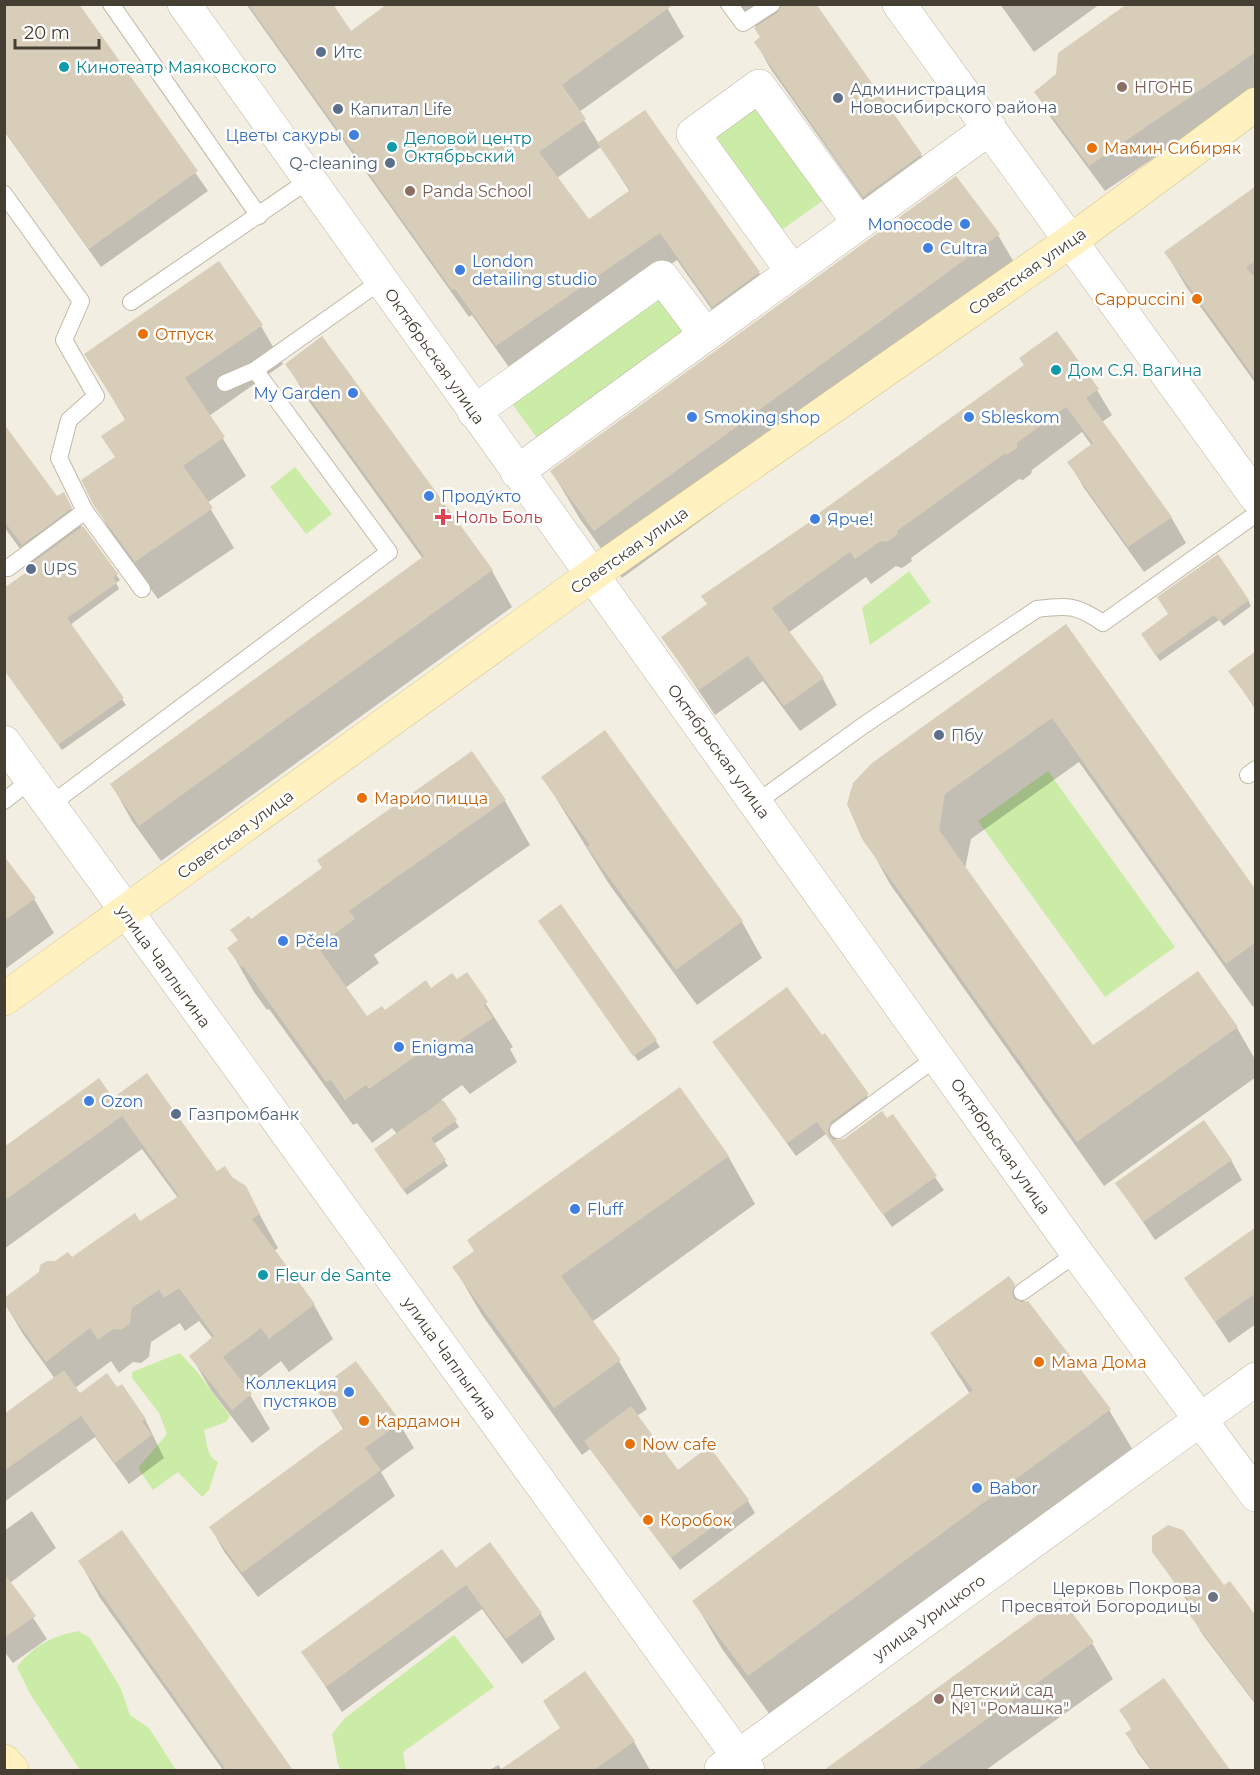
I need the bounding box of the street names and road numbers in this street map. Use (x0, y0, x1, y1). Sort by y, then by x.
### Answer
street label: Советская улица (965, 224, 1090, 319)
street label: Октябрьская улица (380, 285, 489, 428)
street label: Советская улица (567, 503, 692, 598)
street label: Октябрьская улица (663, 680, 774, 822)
street label: Советская улица (173, 786, 297, 883)
street label: улица Чаплыгина (112, 900, 215, 1031)
street label: Октябрьская улица (946, 1075, 1055, 1218)
street label: улица Чаплыгина (398, 1292, 501, 1423)
street label: улица Урицкого (869, 1570, 989, 1665)

